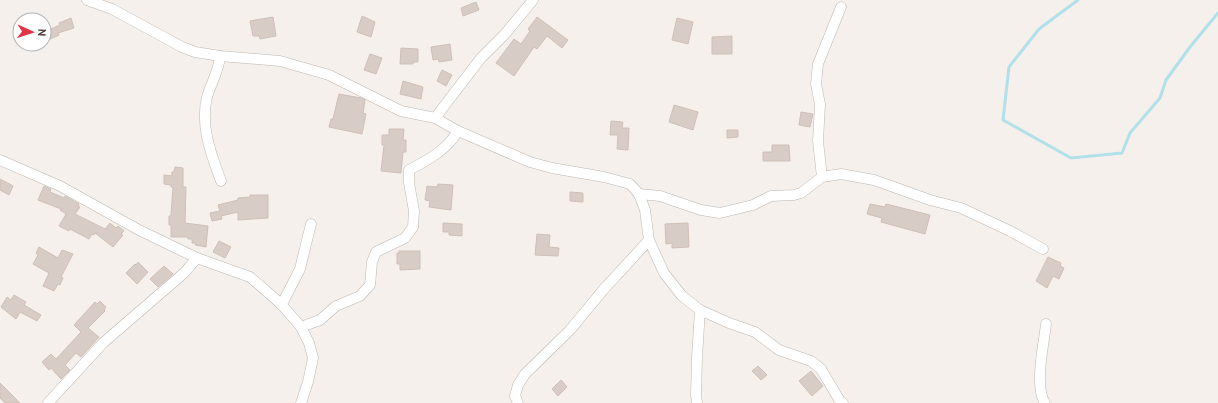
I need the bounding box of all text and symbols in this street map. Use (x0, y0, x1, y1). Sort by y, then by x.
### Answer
north arrow (12, 12, 52, 52)
text: N (35, 29, 49, 37)

